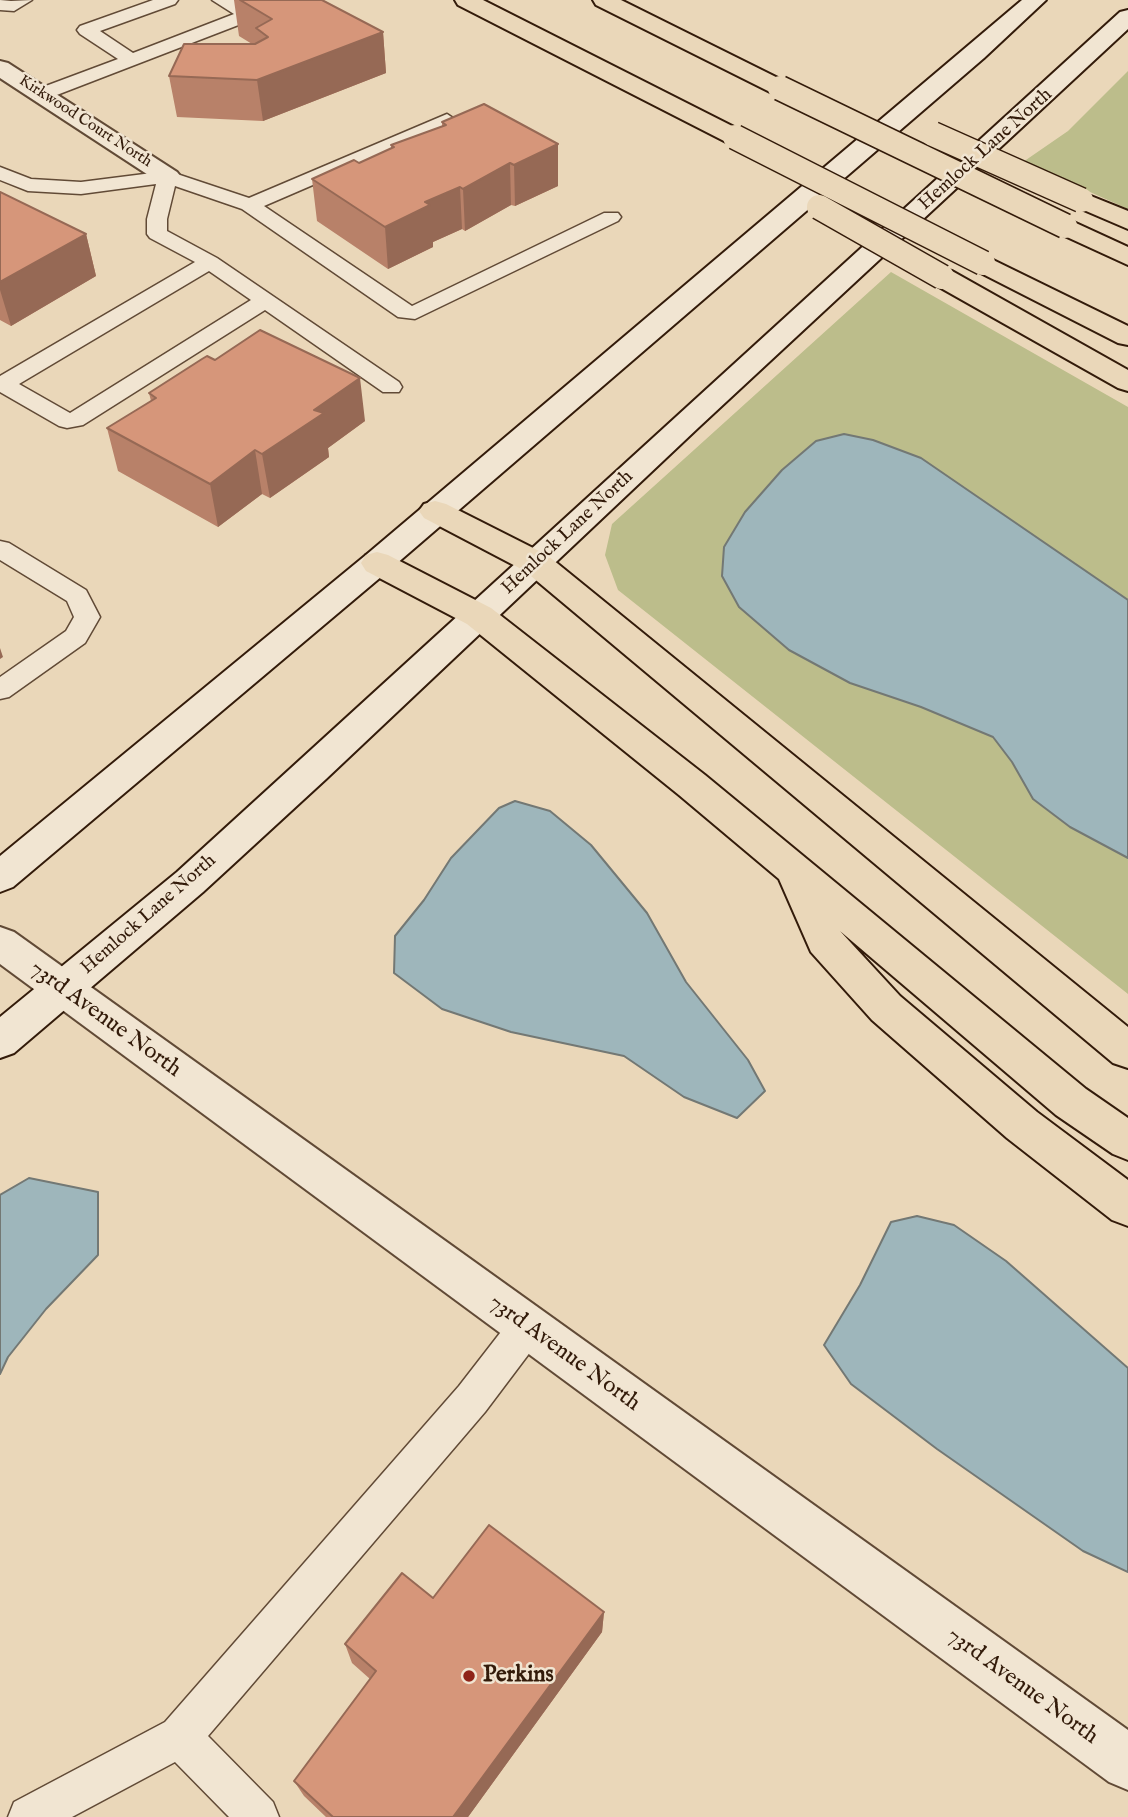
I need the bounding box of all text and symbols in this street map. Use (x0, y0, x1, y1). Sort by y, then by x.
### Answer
street label: Kirkwood Court North (15, 72, 155, 172)
street label: Hemlock Lane North (915, 84, 1057, 216)
street label: Hemlock Lane North (497, 466, 639, 600)
street label: Hemlock Lane North (77, 850, 221, 980)
street label: 73rd Avenue North (24, 956, 186, 1084)
street label: 73rd Avenue North (483, 1290, 645, 1418)
street label: 73rd Avenue North (941, 1623, 1103, 1751)
place label: Perkins (483, 1662, 554, 1690)
marker: Perkins (461, 1668, 477, 1684)

